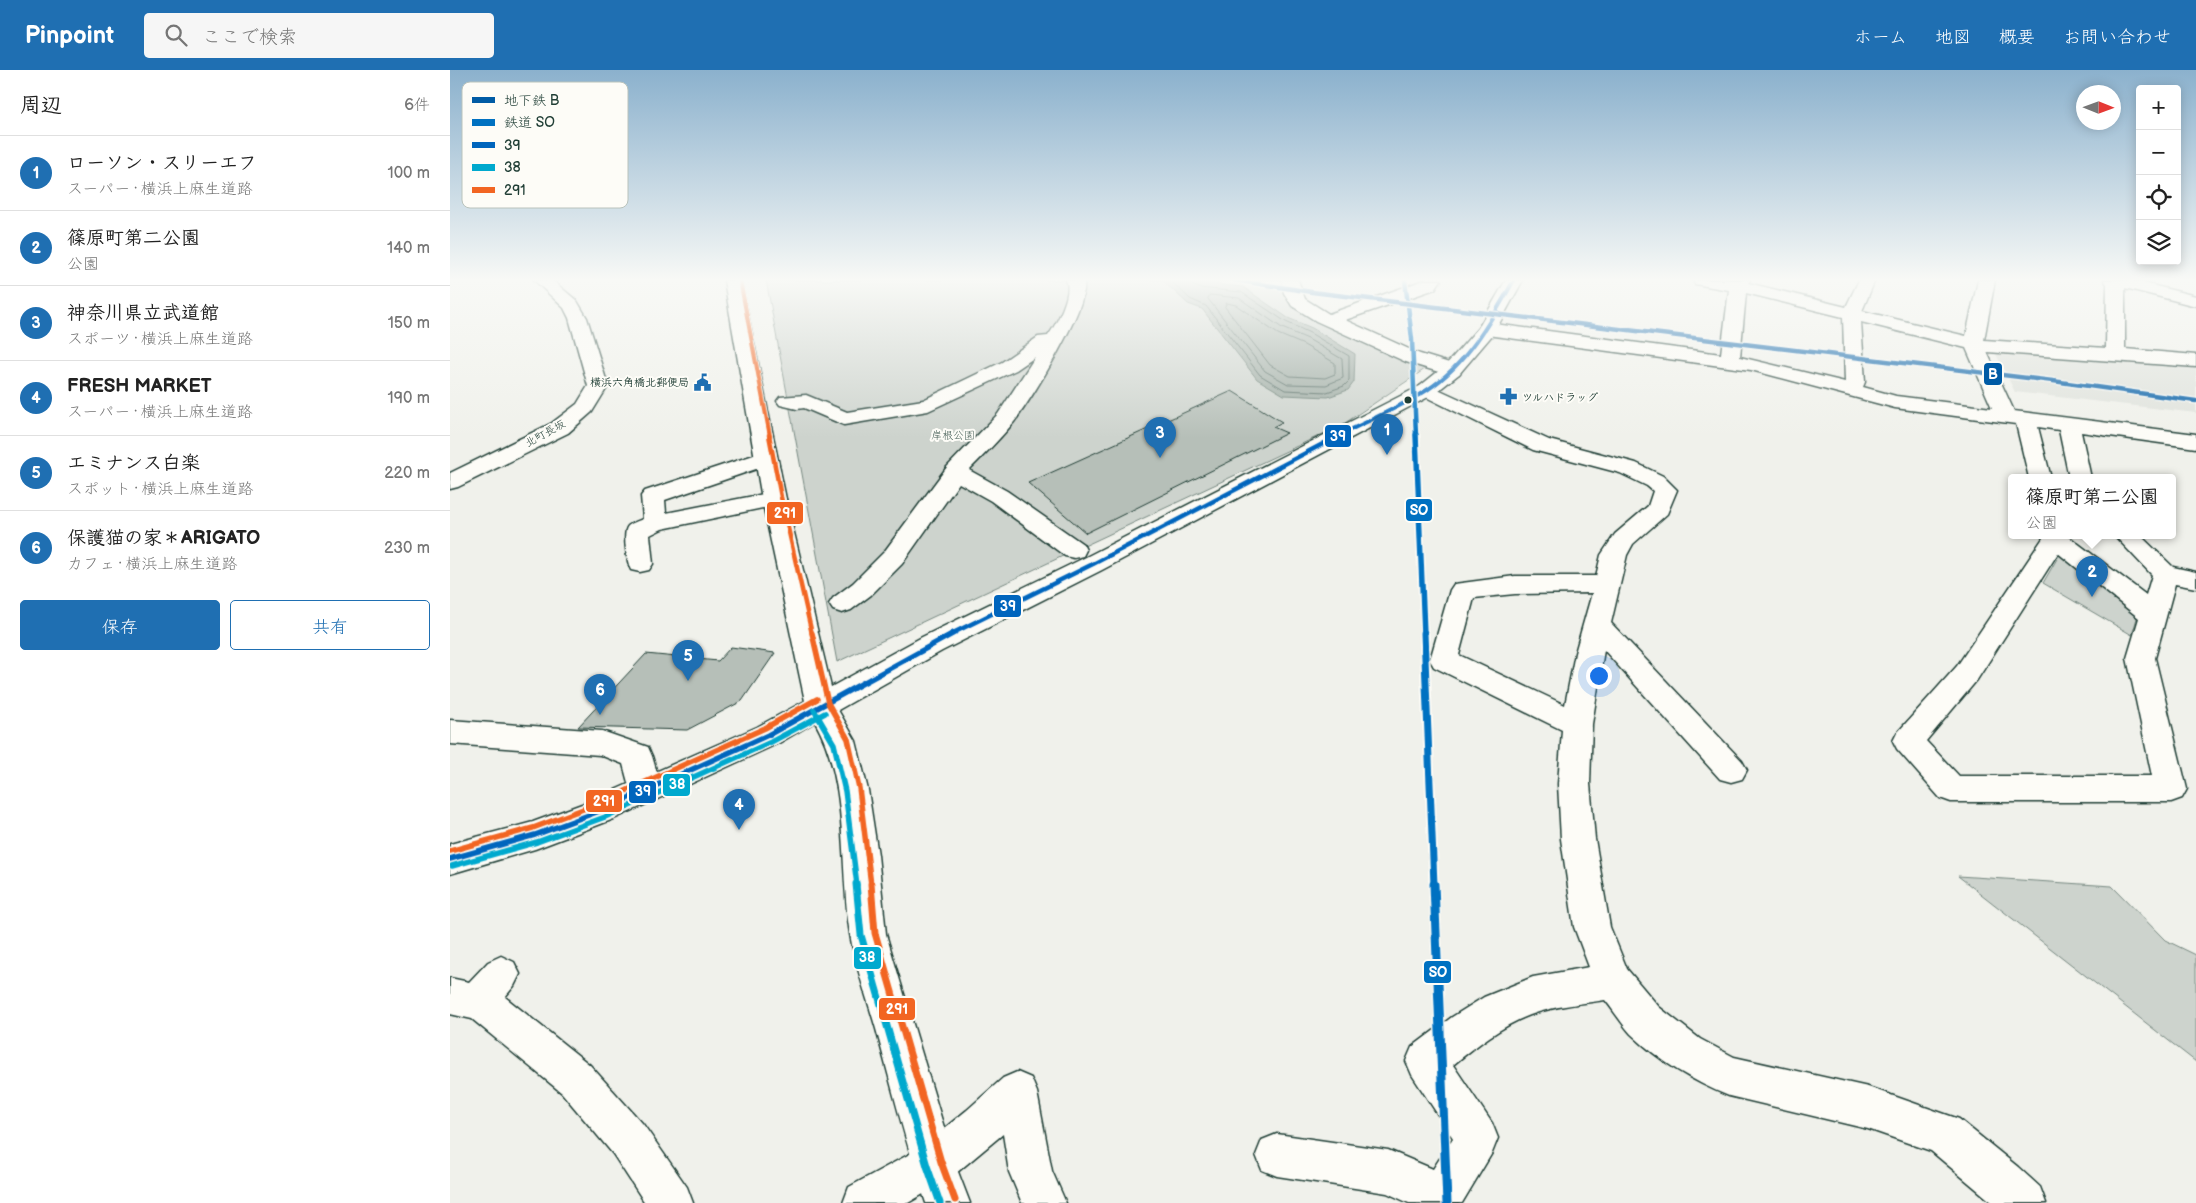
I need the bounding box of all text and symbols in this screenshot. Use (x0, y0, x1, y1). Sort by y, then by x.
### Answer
search box (144, 13, 494, 58)
text: Pinpoint (25, 21, 114, 50)
icon: search (162, 21, 190, 49)
text: ここで検索 (202, 26, 297, 49)
text: ホーム (1854, 27, 1907, 48)
text: 地図 (1935, 27, 1971, 48)
text: 概要 (1999, 27, 2035, 48)
text: お問い合わせ (2063, 27, 2171, 48)
legend (462, 82, 628, 208)
north arrow (2076, 85, 2121, 130)
map controls (2136, 85, 2181, 265)
button: + (2136, 85, 2181, 130)
text: 地下鉄 B (504, 92, 560, 109)
text: 周辺 (20, 93, 62, 118)
text: 6件 (404, 96, 430, 115)
text: 鉄道 SO (504, 114, 555, 131)
button: − (2136, 130, 2181, 175)
text: 39 (504, 137, 521, 154)
text: ローソン・スリーエフ (67, 152, 257, 175)
text: 38 (504, 159, 521, 176)
text: 1 (33, 164, 39, 183)
text: 100 m (387, 164, 430, 183)
button: locate (2136, 175, 2181, 220)
text: スーパー · 横浜上麻生道路 (67, 180, 253, 199)
text: 291 (504, 182, 526, 199)
button: layers (2136, 220, 2181, 265)
text: 篠原町第二公園 (67, 227, 200, 250)
text: 2 (31, 239, 41, 258)
text: 140 m (387, 239, 430, 258)
text: 公園 (67, 255, 99, 274)
text: 神奈川県立武道館 (67, 302, 219, 325)
text: 3 (31, 314, 41, 333)
text: 150 m (388, 314, 430, 333)
text: スポーツ · 横浜上麻生道路 (67, 330, 253, 349)
line badge: B (1983, 362, 2003, 386)
text: B (1988, 366, 1998, 383)
public building icon: 横浜六角橋北郵便局 (693, 372, 713, 392)
text: FRESH MARKET (67, 375, 212, 398)
place label: 横浜六角橋北郵便局 (590, 376, 689, 389)
pharmacy icon: ツルハドラッグ (1498, 387, 1518, 407)
text: 4 (31, 389, 41, 408)
text: 190 m (388, 389, 430, 408)
place label: ツルハドラッグ (1522, 391, 1598, 404)
unlabelled marker (1403, 395, 1413, 405)
text: スーパー · 横浜上麻生道路 (67, 403, 253, 422)
pin: 1 (1371, 414, 1403, 455)
street label: 北町長坂 (523, 417, 568, 450)
pin: 3 (1144, 417, 1176, 458)
line badge: 39 (1324, 424, 1352, 448)
text: 39 (1330, 428, 1346, 445)
park label: 岸根公園 (931, 429, 975, 442)
text: エミナンス白楽 (67, 452, 200, 475)
text: 5 (31, 464, 41, 483)
text: 220 m (384, 464, 430, 483)
popup (2008, 474, 2176, 539)
text: スポット · 横浜上麻生道路 (67, 480, 253, 499)
text: 篠原町第二公園 (2025, 486, 2159, 509)
line badge: SO (1405, 498, 1433, 522)
line badge: 291 (766, 501, 804, 525)
text: SO (1410, 502, 1428, 519)
text: 291 (774, 505, 796, 522)
text: 公園 (2025, 514, 2058, 533)
text: 保護猫の家＊ARIGATO (67, 527, 260, 550)
text: 6 (31, 539, 41, 558)
text: 230 m (384, 539, 430, 558)
text: カフェ · 横浜上麻生道路 (67, 555, 237, 574)
pin: 2 (2076, 556, 2108, 597)
line badge: 39 (993, 594, 1022, 618)
text: 39 (1000, 598, 1016, 615)
button: 保存 (20, 600, 220, 650)
button: 共有 (230, 600, 430, 650)
pin: 5 (672, 640, 704, 681)
your location (1586, 663, 1612, 689)
pin: 6 (584, 674, 616, 715)
line badge: 38 (662, 773, 691, 797)
text: 38 (669, 776, 685, 793)
line badge: 39 (628, 780, 657, 804)
text: 39 (635, 783, 651, 800)
line badge: 291 (585, 789, 623, 813)
pin: 4 (723, 789, 755, 830)
text: 291 (593, 793, 615, 810)
line badge: 38 (853, 946, 882, 970)
text: 38 (859, 949, 875, 966)
line badge: SO (1423, 960, 1452, 984)
text: SO (1429, 964, 1447, 981)
line badge: 291 (878, 997, 916, 1021)
text: 291 (886, 1001, 908, 1018)

